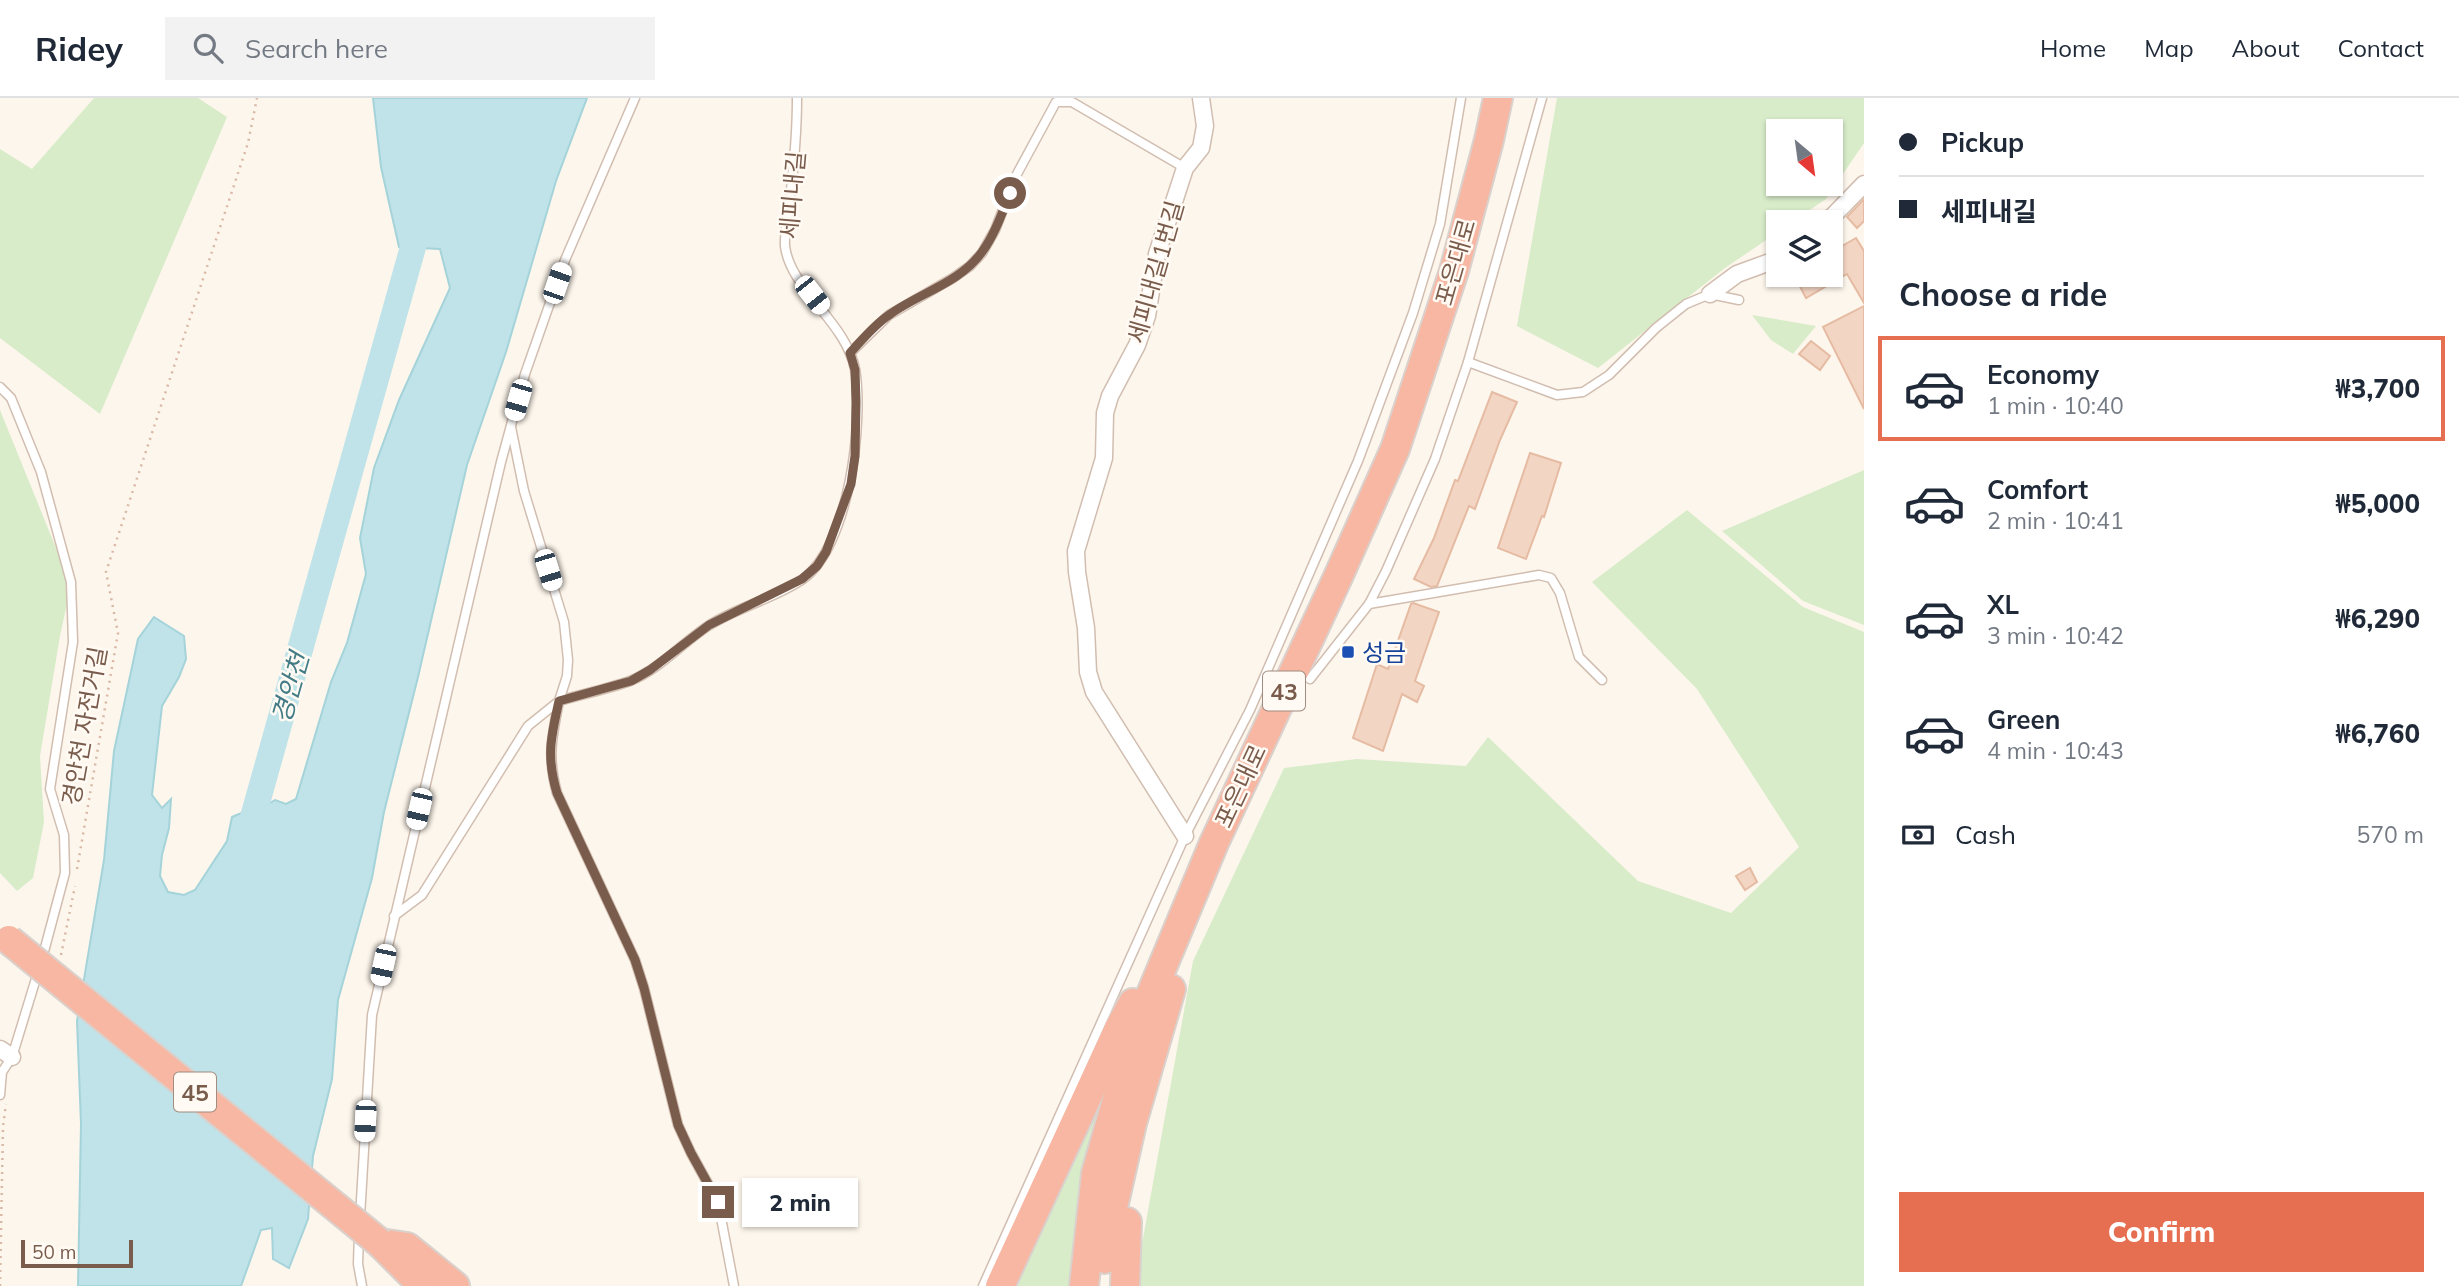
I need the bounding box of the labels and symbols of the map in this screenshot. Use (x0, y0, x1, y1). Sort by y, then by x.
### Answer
north arrow (1766, 119, 1843, 196)
street label: 세피내길 (773, 150, 811, 240)
route start (994, 177, 1026, 209)
street label: 세피내길1번길 (1120, 197, 1190, 347)
street label: 포은대로 (1428, 215, 1482, 309)
car (541, 260, 574, 306)
car (791, 272, 834, 318)
car (503, 377, 534, 423)
car (532, 547, 565, 593)
place label: 성금 (1362, 637, 1406, 667)
street label: 경안천 자전거길 (55, 644, 113, 808)
marker: 성금 (1340, 644, 1356, 660)
water label: 경안천 (264, 646, 317, 727)
road number: 43 (1263, 671, 1305, 710)
street label: 포은대로 (1208, 740, 1272, 832)
car (405, 786, 434, 832)
car (369, 942, 398, 988)
road number: 45 (174, 1072, 216, 1112)
car (354, 1099, 377, 1143)
callout: 2 min (742, 1178, 858, 1226)
route end (702, 1186, 734, 1218)
scale bar (21, 1237, 133, 1269)

